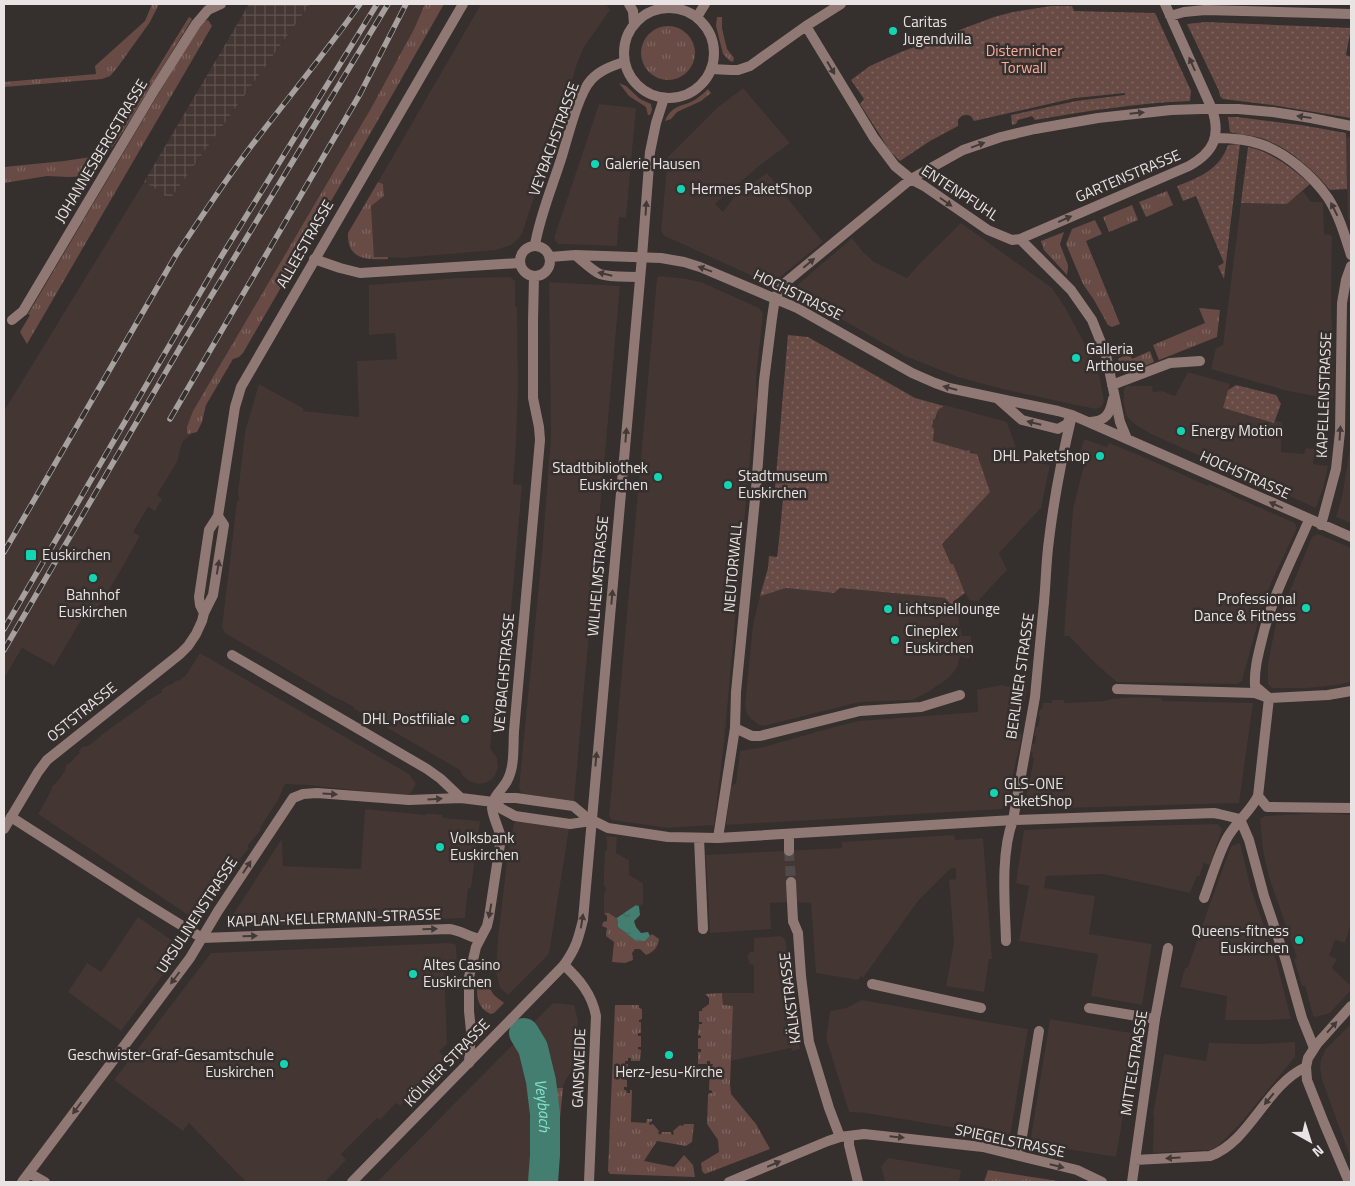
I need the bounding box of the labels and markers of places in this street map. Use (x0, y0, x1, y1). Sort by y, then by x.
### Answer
place label: Caritas Jugendvilla (903, 10, 972, 50)
marker: Caritas Jugendvilla (887, 25, 899, 37)
place label: Galerie Hausen (605, 152, 700, 175)
marker: Galerie Hausen (589, 158, 601, 170)
place label: Hermes PaketShop (691, 177, 812, 200)
marker: Hermes PaketShop (675, 183, 687, 195)
place label: Galleria Arthouse (1086, 337, 1144, 377)
marker: Galleria Arthouse (1070, 352, 1082, 364)
place label: Energy Motion (1191, 419, 1283, 442)
marker: Energy Motion (1175, 425, 1187, 437)
place label: DHL Paketshop (993, 444, 1090, 467)
marker: DHL Paketshop (1094, 450, 1106, 462)
place label: Stadtbibliothek Euskirchen (552, 456, 648, 496)
place label: Stadtmuseum Euskirchen (738, 464, 828, 504)
marker: Stadtbibliothek Euskirchen (652, 471, 664, 483)
marker: Stadtmuseum Euskirchen (722, 479, 734, 491)
place label: Euskirchen (42, 543, 111, 566)
marker: Euskirchen (24, 548, 38, 562)
marker: Bahnhof Euskirchen (87, 572, 99, 584)
place label: Bahnhof Euskirchen (59, 583, 127, 623)
place label: Professional Dance & Fitness (1194, 587, 1296, 627)
place label: Lichtspiellounge (898, 597, 1000, 620)
marker: Professional Dance & Fitness (1300, 602, 1312, 614)
marker: Lichtspiellounge (882, 603, 894, 615)
place label: Cineplex Euskirchen (905, 619, 974, 659)
marker: Cineplex Euskirchen (889, 634, 901, 646)
place label: DHL Postfiliale (362, 707, 455, 730)
marker: DHL Postfiliale (459, 713, 471, 725)
place label: GLS-ONE PaketShop (1004, 772, 1072, 812)
marker: GLS-ONE PaketShop (988, 787, 1000, 799)
place label: Volksbank Euskirchen (450, 826, 519, 866)
marker: Volksbank Euskirchen (434, 841, 446, 853)
place label: Queens-fitness Euskirchen (1192, 919, 1289, 959)
marker: Queens-fitness Euskirchen (1293, 934, 1305, 946)
place label: Altes Casino Euskirchen (423, 953, 501, 993)
marker: Altes Casino Euskirchen (407, 968, 419, 980)
place label: Geschwister-Graf-Gesamtschule Euskirchen (68, 1043, 274, 1083)
marker: Herz-Jesu-Kirche (663, 1049, 675, 1061)
marker: Geschwister-Graf-Gesamtschule Euskirchen (278, 1058, 290, 1070)
place label: Herz-Jesu-Kirche (615, 1060, 723, 1083)

